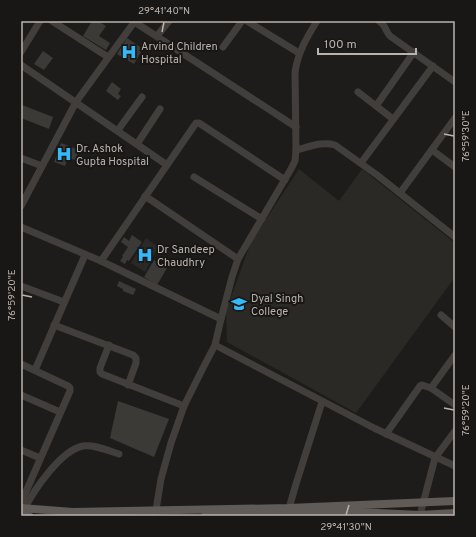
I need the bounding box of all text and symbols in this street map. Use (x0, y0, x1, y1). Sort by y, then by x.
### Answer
text: 29°41'40"N (138, 5, 190, 18)
scale bar (318, 30, 416, 56)
text: 100 m (324, 37, 357, 53)
place label: Arvind Children Hospital (141, 40, 218, 67)
hospital icon: Arvind Children Hospital (120, 43, 138, 61)
text: 76°59'30"E (460, 110, 473, 162)
place label: Dr. Ashok Gupta Hospital (76, 142, 149, 169)
hospital icon: Dr. Ashok Gupta Hospital (55, 145, 73, 163)
place label: Dr Sandeep Chaudhry (157, 243, 215, 270)
hospital icon: Dr Sandeep Chaudhry (136, 246, 154, 264)
text: 76°59'20"E (6, 269, 19, 321)
place label: Dyal Singh College (251, 292, 303, 319)
school or university icon: Dyal Singh College (230, 295, 248, 313)
text: 76°59'20"E (460, 384, 473, 436)
text: 29°41'30"N (320, 521, 372, 534)

